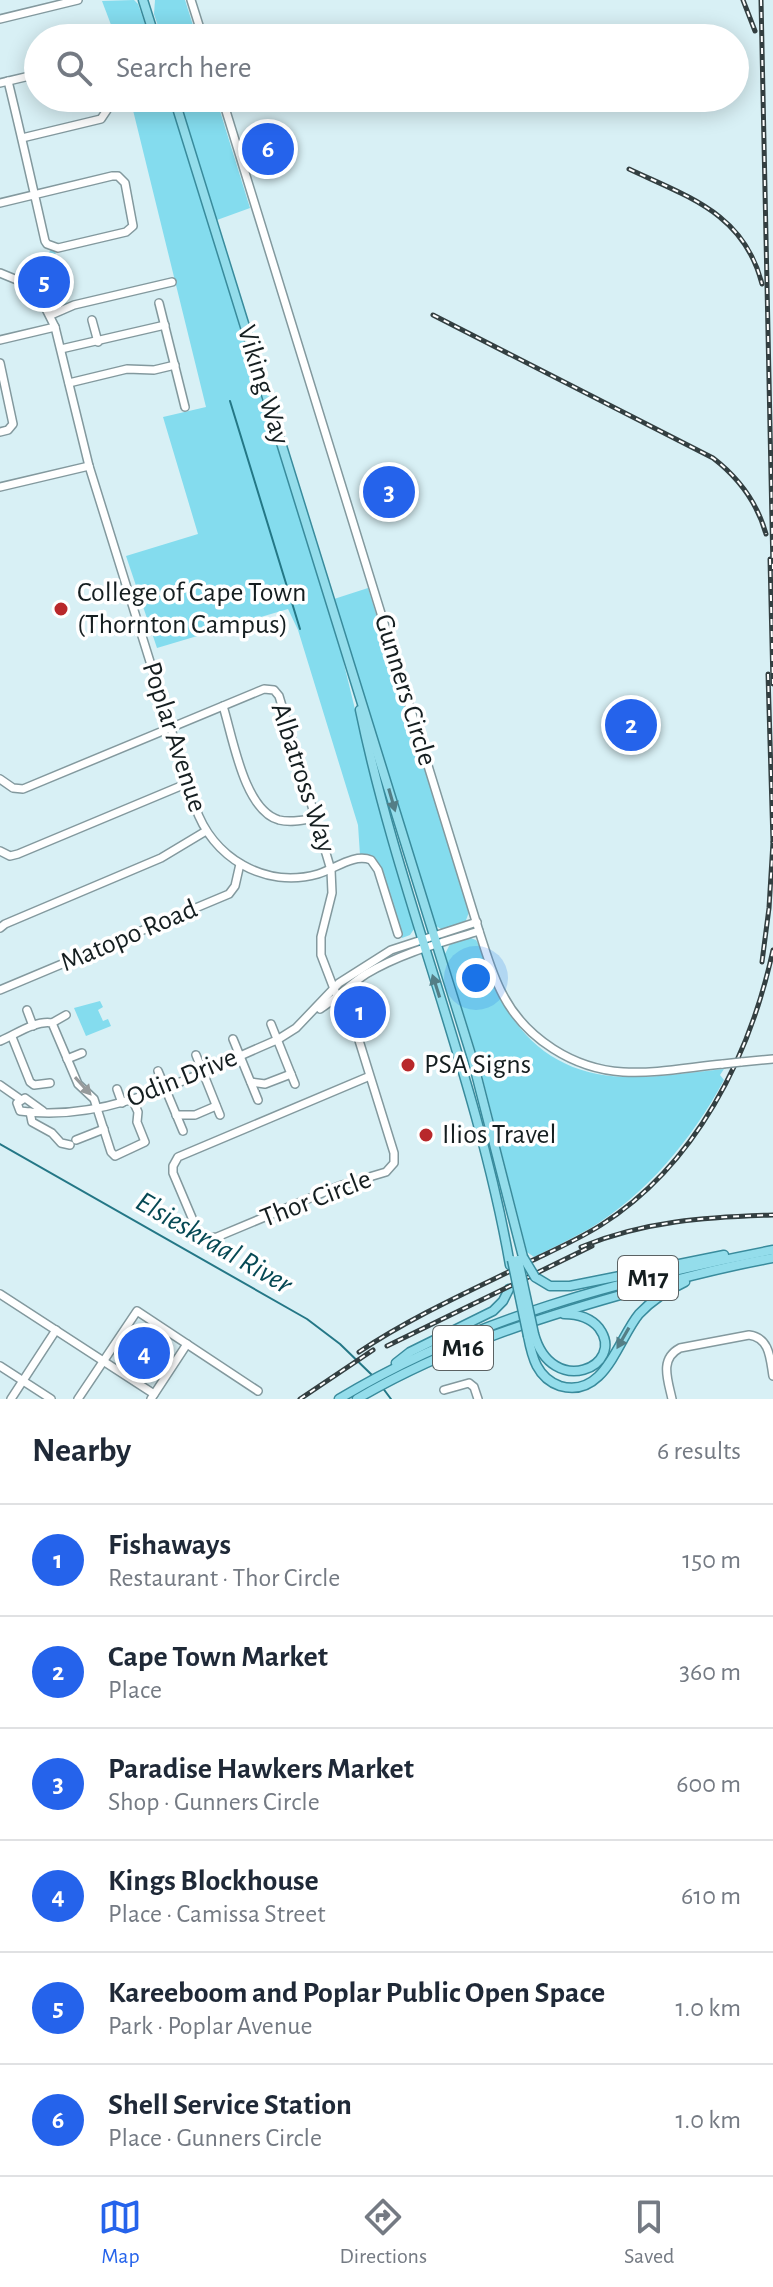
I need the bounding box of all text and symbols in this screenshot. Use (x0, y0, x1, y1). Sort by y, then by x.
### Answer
search box (24, 24, 749, 112)
icon: search (52, 46, 96, 90)
text: Search here (116, 53, 252, 83)
pin: 6 (242, 119, 294, 179)
pin: 5 (18, 252, 70, 312)
street label: Viking Way (232, 322, 294, 448)
pin: 3 (363, 462, 415, 522)
place label: College of Cape Town (Thornton Campus) (77, 579, 307, 639)
marker: College of Cape Town (Thornton Campus) (52, 600, 70, 618)
street label: Gunners Circle (369, 611, 441, 769)
street label: Poplar Avenue (137, 658, 211, 816)
pin: 2 (605, 695, 657, 755)
street label: Albatross Way (266, 700, 340, 856)
one-way arrow (386, 788, 399, 812)
street label: Matopo Road (57, 895, 201, 977)
your location (456, 958, 496, 998)
one-way arrow (429, 974, 441, 998)
pin: 1 (334, 982, 386, 1042)
street label: Odin Drive (123, 1043, 241, 1113)
place label: PSA Signs (424, 1051, 531, 1079)
marker: PSA Signs (399, 1056, 417, 1074)
one-way arrow (74, 1076, 91, 1096)
place label: Ilios Travel (442, 1121, 556, 1149)
marker: Ilios Travel (417, 1126, 435, 1144)
street label: Thor Circle (257, 1165, 375, 1233)
water label: Elsieskraal River (131, 1186, 298, 1300)
road number: M17 (618, 1256, 678, 1300)
pin: 4 (118, 1323, 170, 1383)
road number: M16 (433, 1326, 493, 1370)
one-way arrow (616, 1327, 630, 1349)
text: Nearby (32, 1434, 131, 1468)
text: 6 results (657, 1438, 741, 1464)
text: Fishaways (108, 1530, 231, 1560)
text: 1 (53, 1547, 63, 1573)
text: 150 m (682, 1547, 741, 1573)
text: Restaurant · Thor Circle (108, 1565, 340, 1591)
text: Cape Town Market (108, 1642, 328, 1672)
text: 2 (52, 1659, 64, 1685)
text: 360 m (679, 1659, 741, 1685)
text: Place (108, 1677, 162, 1703)
text: Paradise Hawkers Market (108, 1754, 414, 1784)
text: 3 (52, 1771, 64, 1797)
text: 600 m (676, 1771, 741, 1797)
text: Shop · Gunners Circle (108, 1789, 320, 1815)
text: Kings Blockhouse (108, 1866, 319, 1896)
text: 4 (51, 1883, 65, 1909)
text: 610 m (681, 1883, 741, 1909)
text: Place · Camissa Street (108, 1901, 326, 1927)
text: Kareeboom and Poplar Public Open Space (108, 1978, 605, 2008)
text: 5 (52, 1995, 64, 2021)
text: 1.0 km (675, 1995, 741, 2021)
text: Park · Poplar Avenue (108, 2013, 313, 2039)
text: Shell Service Station (108, 2090, 352, 2120)
text: 6 (52, 2107, 64, 2133)
text: 1.0 km (675, 2107, 741, 2133)
text: Place · Gunners Circle (108, 2125, 322, 2151)
tab: Map (98, 2195, 142, 2269)
tab: Directions (339, 2195, 427, 2269)
tab: Saved (624, 2195, 674, 2269)

